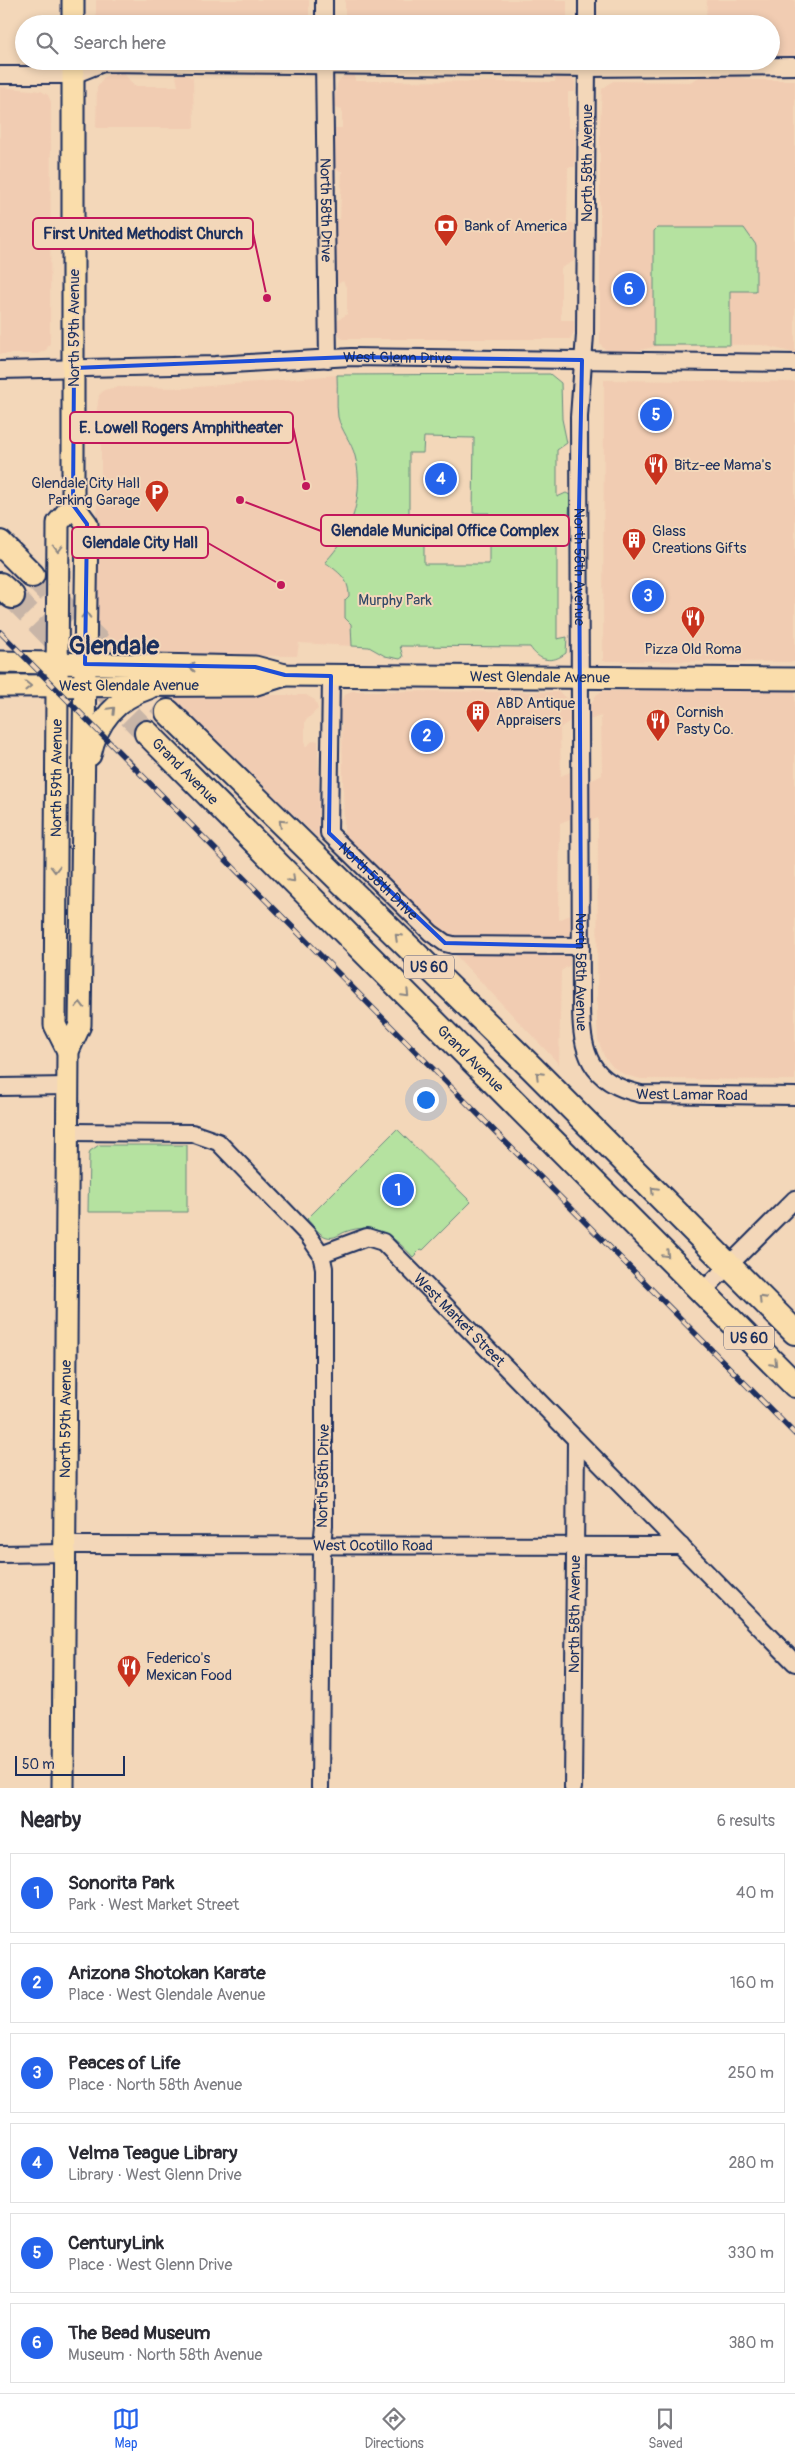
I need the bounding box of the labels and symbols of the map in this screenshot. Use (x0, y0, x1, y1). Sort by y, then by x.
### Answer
street label: North 58th Avenue (578, 103, 597, 222)
street label: North 58th Drive (315, 158, 336, 263)
bank icon: Bank of America (433, 213, 459, 247)
place label: Bank of America (464, 217, 567, 236)
callout: First United Methodist Church (33, 218, 253, 249)
text: First United Methodist Church (43, 224, 243, 244)
street label: North 59th Avenue (65, 268, 84, 387)
pin: 6 (613, 270, 645, 308)
street label: West Glenn Drive (343, 348, 453, 368)
pin: 5 (640, 396, 672, 434)
callout: E. Lowell Rogers Amphitheater (70, 412, 293, 443)
text: E. Lowell Rogers Amphitheater (79, 418, 283, 438)
restaurant icon: Bitz-ee Mama's (643, 452, 669, 486)
place label: Bitz-ee Mama's (674, 456, 771, 475)
pin: 4 (425, 460, 457, 498)
place label: Glendale City Hall Parking Garage (31, 474, 141, 510)
parking icon: Glendale City Hall Parking Garage (144, 479, 170, 513)
street label: North 58th Avenue (569, 508, 589, 626)
callout: Glendale Municipal Office Complex (321, 515, 569, 546)
text: Glendale Municipal Office Complex (331, 521, 559, 541)
place label: Glass Creations Gifts (652, 522, 747, 558)
callout: Glendale City Hall (72, 527, 208, 558)
building icon: Glass Creations Gifts (621, 527, 647, 561)
text: Glendale City Hall (82, 533, 198, 553)
one-way arrow (53, 546, 63, 553)
pin: 3 (632, 577, 664, 615)
park label: Murphy Park (358, 591, 433, 610)
restaurant icon: Pizza Old Roma (680, 605, 706, 639)
one-way arrow (80, 611, 91, 619)
district label: Glendale (69, 631, 160, 662)
place label: Pizza Old Roma (644, 640, 742, 659)
one-way arrow (188, 661, 196, 672)
street label: West Glendale Avenue (470, 667, 611, 688)
street label: West Glendale Avenue (59, 676, 200, 696)
one-way arrow (24, 681, 32, 691)
place label: ABD Antique Appraisers (496, 694, 576, 730)
building icon: ABD Antique Appraisers (465, 699, 491, 733)
place label: Cornish Pasty Co. (676, 703, 734, 739)
one-way arrow (106, 707, 115, 716)
restaurant icon: Cornish Pasty Co. (645, 708, 671, 742)
pin: 2 (411, 717, 443, 755)
street label: North 59th Avenue (47, 718, 67, 837)
street label: Grand Avenue (147, 734, 223, 810)
one-way arrow (279, 820, 288, 829)
street label: North 58th Drive (334, 838, 422, 925)
one-way arrow (50, 866, 60, 873)
one-way arrow (286, 873, 295, 882)
street label: North 58th Avenue (571, 913, 591, 1032)
one-way arrow (395, 934, 404, 943)
road number: US 60 (404, 956, 454, 979)
one-way arrow (401, 989, 410, 998)
one-way arrow (75, 1001, 86, 1009)
street label: Grand Avenue (433, 1021, 508, 1097)
one-way arrow (536, 1072, 545, 1081)
street label: West Lamar Road (636, 1085, 748, 1105)
your location (413, 1087, 439, 1113)
pin: 1 (382, 1171, 414, 1209)
one-way arrow (651, 1187, 660, 1196)
one-way arrow (660, 1248, 669, 1257)
street label: West Market Street (409, 1270, 510, 1372)
one-way arrow (759, 1295, 768, 1304)
road number: US 60 (724, 1326, 774, 1350)
one-way arrow (768, 1357, 777, 1366)
street label: North 59th Avenue (56, 1359, 76, 1478)
street label: North 58th Drive (313, 1423, 334, 1528)
street label: West Ocotillo Road (313, 1536, 433, 1556)
street label: North 58th Avenue (565, 1554, 585, 1673)
place label: Federico's Mexican Food (146, 1649, 232, 1685)
restaurant icon: Federico's Mexican Food (116, 1654, 142, 1688)
scale bar (15, 1753, 125, 1776)

